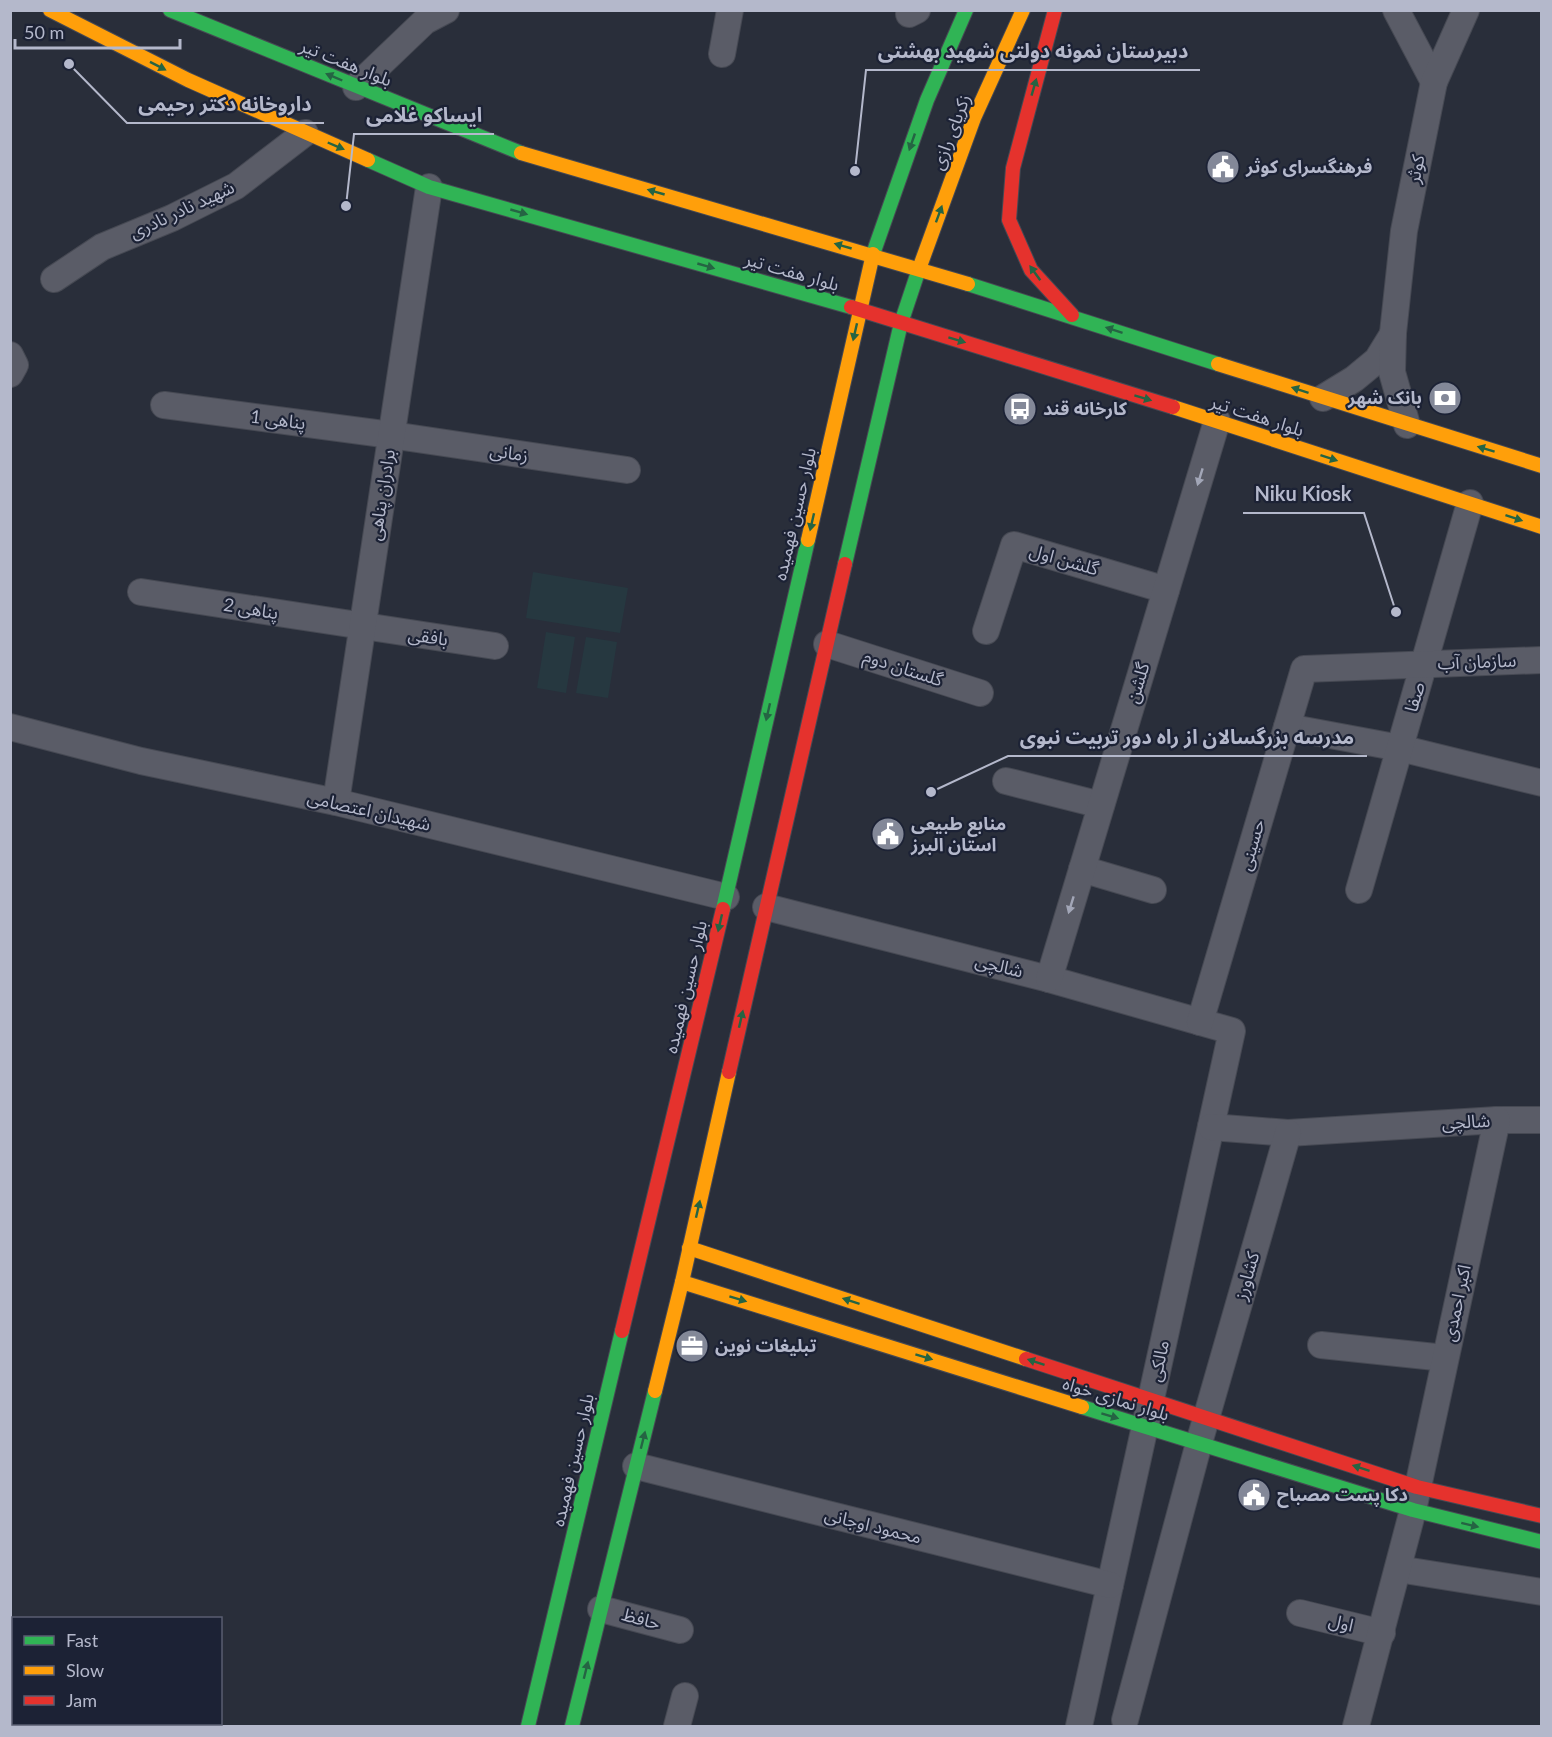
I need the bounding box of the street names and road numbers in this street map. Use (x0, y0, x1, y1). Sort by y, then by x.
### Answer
street label: بلوار هفت تیر (296, 33, 395, 91)
street label: زکریای رازی (926, 91, 976, 173)
street label: کوثر (1401, 152, 1430, 186)
street label: شهید نادر نادری (126, 175, 238, 244)
street label: بلوار هفت تیر (741, 247, 842, 296)
street label: بلوار هفت تیر (1207, 389, 1307, 441)
street label: پناهی 1 (249, 405, 307, 434)
street label: زمانی (488, 438, 530, 467)
street label: بلوار حسین فهمیده (768, 445, 821, 583)
street label: برادران پناهی (363, 448, 400, 542)
street label: گلشن اول (1027, 539, 1102, 580)
street label: پناهی 2 (222, 593, 280, 624)
street label: بافقی (407, 622, 450, 651)
street label: گلستان دوم (860, 644, 946, 694)
street label: سازمان آب (1437, 649, 1517, 674)
street label: گلشن (1120, 659, 1155, 706)
street label: صفا (1399, 679, 1429, 714)
street label: شهیدان اعتصامی (305, 785, 433, 836)
street label: حسینی (1233, 817, 1270, 873)
street label: بلوار حسین فهمیده (659, 918, 712, 1056)
street label: شالچی (973, 948, 1026, 983)
street label: شالچی (1441, 1109, 1491, 1134)
street label: کشاورز (1228, 1248, 1265, 1304)
street label: اکبر احمدی (1437, 1262, 1476, 1344)
street label: مالکی (1143, 1338, 1174, 1384)
street label: بلوار نمازی خواه (1060, 1371, 1172, 1426)
street label: بلوار حسین فهمیده (546, 1391, 599, 1529)
street label: محمود اوجانی (822, 1502, 924, 1549)
street label: حافظ (620, 1602, 663, 1634)
street label: اول (1326, 1608, 1356, 1637)

